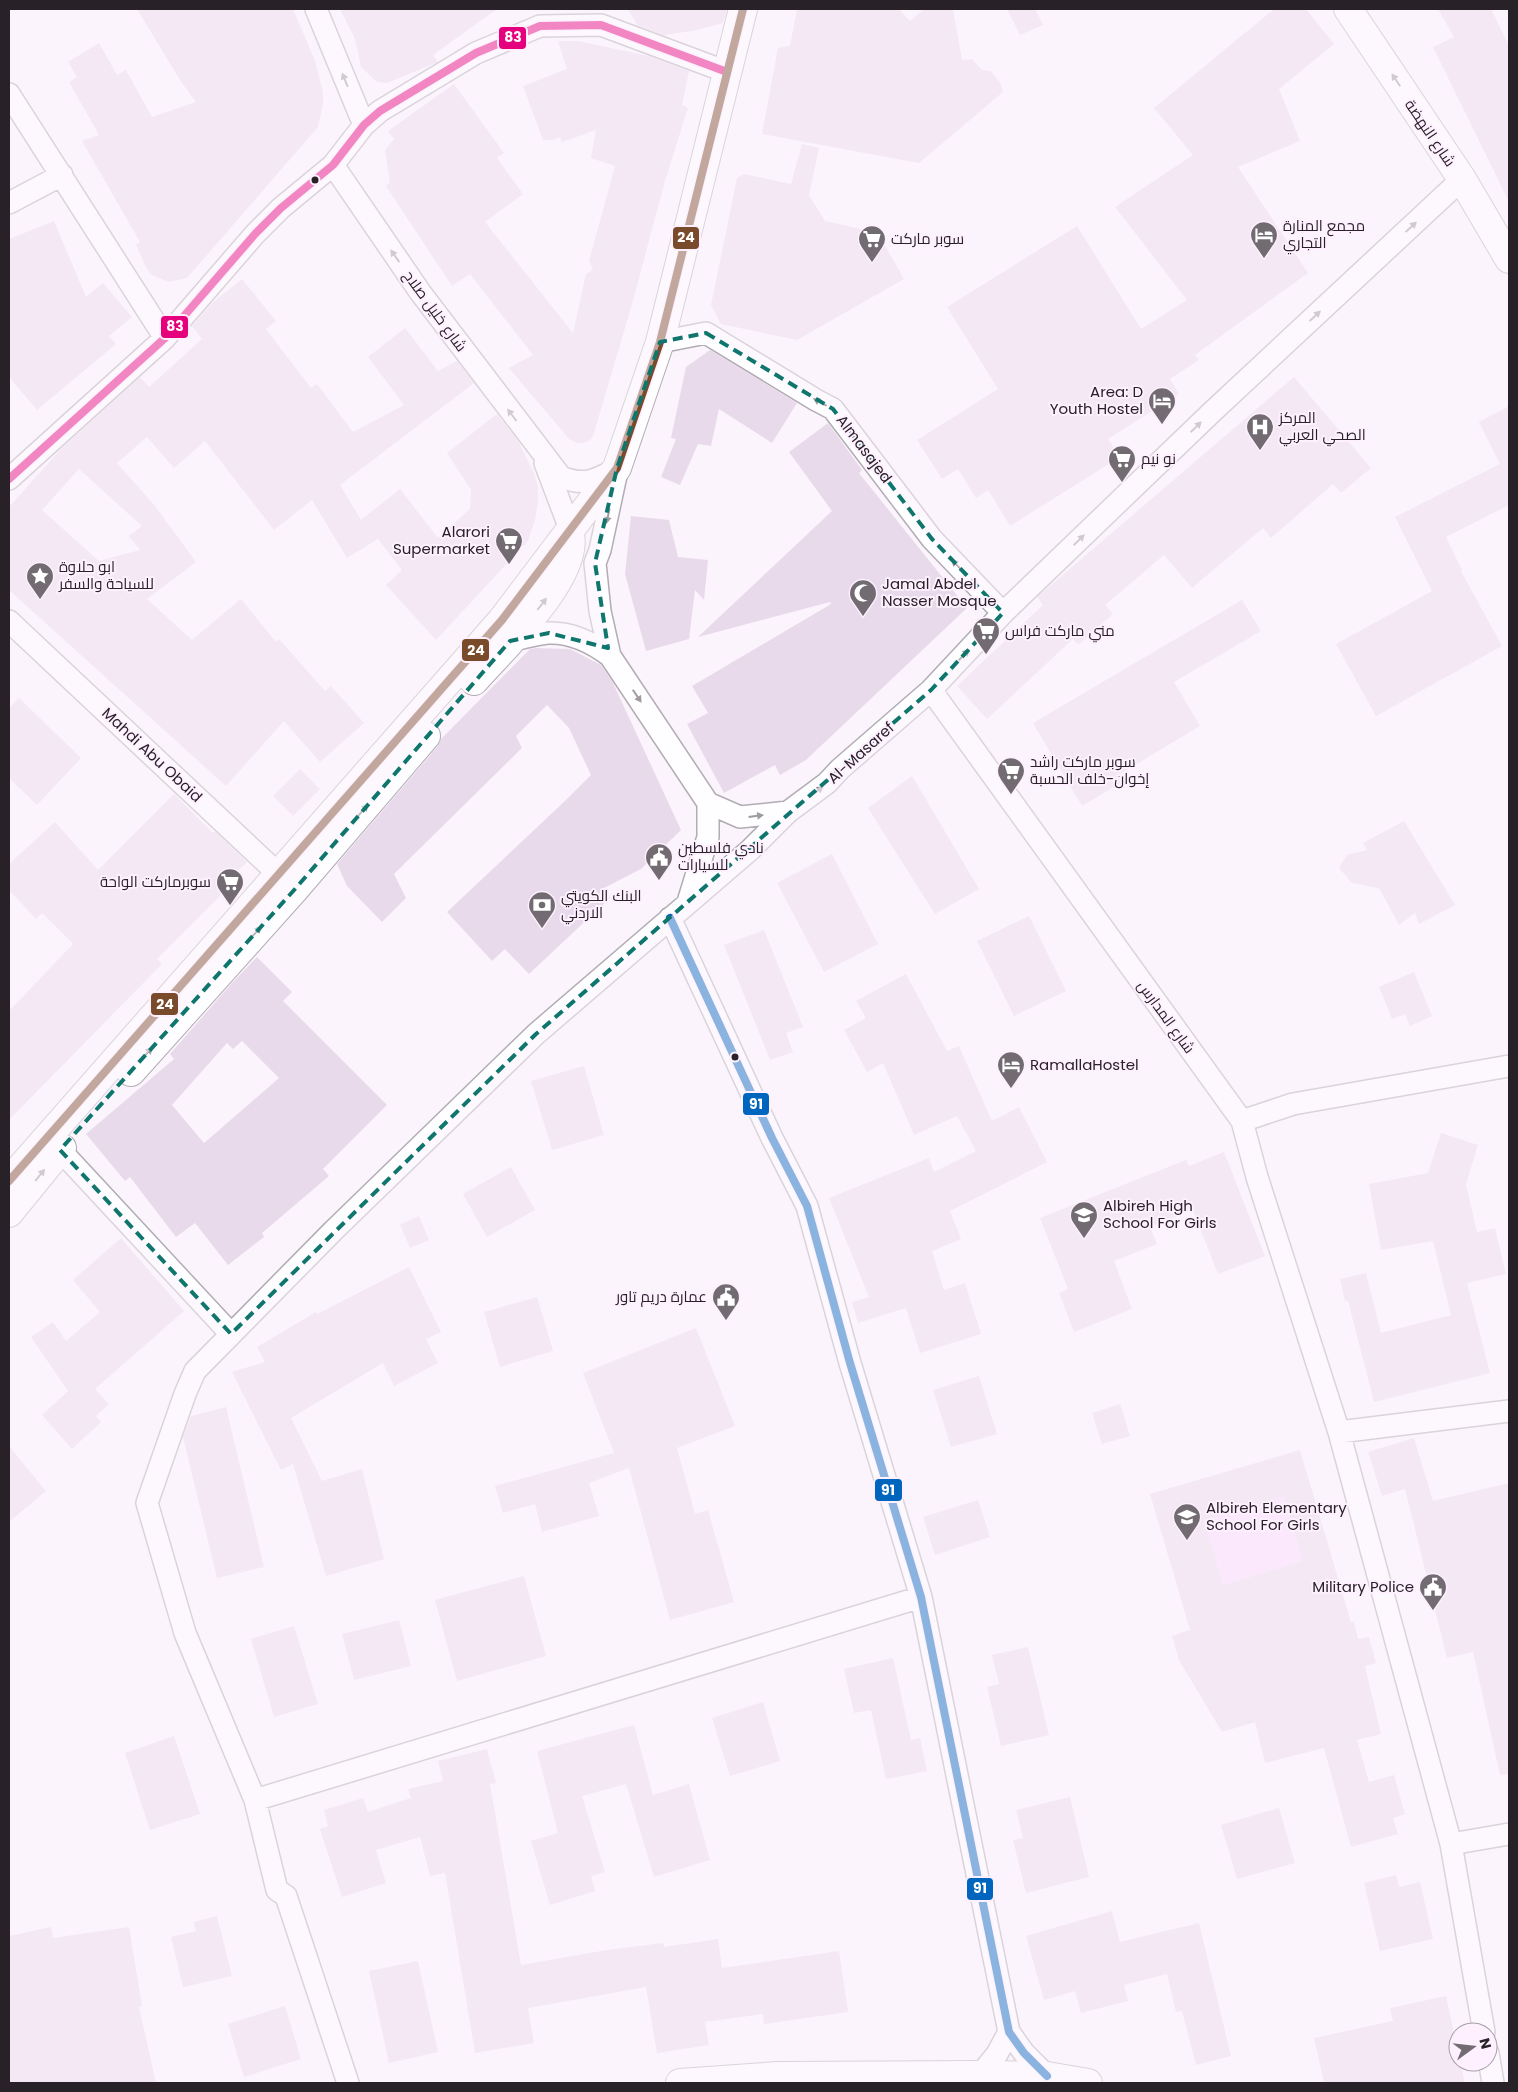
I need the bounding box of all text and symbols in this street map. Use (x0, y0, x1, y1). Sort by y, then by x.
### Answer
line badge: 83 (498, 26, 527, 50)
text: 83 (504, 27, 522, 47)
one-way arrow (341, 72, 349, 87)
one-way arrow (1391, 74, 1400, 87)
street label: شارع النهضة (1399, 95, 1461, 171)
unlabelled marker (310, 175, 320, 185)
place label: مجمع المنارة التجاري (1283, 215, 1365, 255)
hotel icon: مجمع المنارة التجاري (1249, 220, 1279, 259)
one-way arrow (1404, 221, 1416, 233)
supermarket icon: سوبر ماركت (857, 224, 887, 263)
line badge: 24 (672, 226, 700, 250)
text: 24 (677, 227, 695, 247)
place label: سوبر ماركت (891, 228, 964, 249)
one-way arrow (390, 249, 400, 263)
street label: شارع خليل صلاح (398, 266, 472, 356)
one-way arrow (1309, 310, 1321, 322)
line badge: 83 (160, 315, 189, 339)
text: 83 (166, 316, 184, 336)
place label: Area: D Youth Hostel (1050, 381, 1143, 419)
hotel icon: Area: D Youth Hostel (1147, 386, 1177, 425)
one-way arrow (812, 398, 827, 406)
place label: المركز الصحي العربي (1278, 407, 1366, 447)
one-way arrow (507, 409, 518, 422)
street label: Almasajed (832, 410, 897, 487)
hospital icon: المركز الصحي العربي (1245, 412, 1275, 451)
one-way arrow (1190, 421, 1202, 433)
supermarket icon: نو نيم (1107, 444, 1137, 483)
place label: نو نيم (1141, 448, 1176, 469)
one-way arrow (604, 509, 612, 524)
place label: Alarori Supermarket (393, 521, 490, 559)
supermarket icon: Alarori Supermarket (494, 526, 524, 565)
one-way arrow (1073, 534, 1085, 546)
place label: ابو حلاوة للسياحة والسفر (58, 556, 154, 594)
one-way arrow (951, 559, 963, 571)
place icon: ابو حلاوة للسياحة والسفر (25, 561, 55, 600)
place label: Jamal Abdel Nasser Mosque (882, 573, 997, 611)
mosque icon: Jamal Abdel Nasser Mosque (848, 578, 878, 617)
one-way arrow (537, 598, 548, 611)
supermarket icon: مني ماركت فراس (971, 616, 1001, 655)
place label: مني ماركت فراس (1005, 620, 1115, 643)
line badge: 24 (461, 638, 490, 662)
text: 24 (467, 640, 485, 660)
one-way arrow (958, 649, 970, 661)
one-way arrow (632, 690, 642, 703)
street label: Mahdi Abu Obaid (98, 703, 207, 807)
street label: Al-Masaref (823, 717, 899, 788)
place label: سوبر ماركت راشد إخوان-خلف الحسبة (1030, 751, 1149, 789)
supermarket icon: سوبر ماركت راشد إخوان-خلف الحسبة (996, 756, 1026, 795)
one-way arrow (810, 786, 824, 796)
one-way arrow (357, 804, 368, 817)
one-way arrow (749, 812, 765, 820)
place label: نادي فلسطين للسيارات (678, 837, 764, 875)
public building icon: نادي فلسطين للسيارات (644, 842, 674, 881)
supermarket icon: سوبرماركت الواحة (215, 867, 245, 906)
place label: سوبرماركت الواحة (100, 871, 211, 892)
place label: البنك الكويتي الاردني (561, 885, 642, 925)
bank icon: البنك الكويتي الاردني (527, 890, 557, 929)
one-way arrow (250, 927, 262, 939)
street label: شارع المدارس (1132, 976, 1200, 1058)
line badge: 24 (150, 992, 179, 1016)
text: 24 (156, 994, 174, 1014)
one-way arrow (141, 1048, 153, 1060)
hotel icon: RamallaHostel (996, 1050, 1026, 1089)
unlabelled marker (730, 1052, 740, 1062)
place label: RamallaHostel (1030, 1054, 1139, 1075)
line badge: 91 (742, 1092, 770, 1116)
text: 91 (749, 1094, 763, 1114)
one-way arrow (34, 1169, 45, 1182)
place label: Albireh High School For Girls (1103, 1195, 1217, 1233)
school or university icon: Albireh High School For Girls (1069, 1200, 1099, 1239)
public building icon: عمارة دريم تاور (711, 1282, 741, 1321)
place label: عمارة دريم تاور (615, 1286, 707, 1307)
line badge: 91 (874, 1478, 903, 1502)
text: 91 (881, 1480, 895, 1500)
place label: Albireh Elementary School For Girls (1206, 1497, 1347, 1535)
school or university icon: Albireh Elementary School For Girls (1172, 1502, 1202, 1541)
public building icon: Military Police (1418, 1572, 1448, 1611)
place label: Military Police (1312, 1576, 1414, 1597)
line badge: 91 (966, 1877, 994, 1901)
text: 91 (973, 1878, 987, 1898)
north arrow (1448, 2022, 1498, 2072)
text: N (1475, 2036, 1497, 2051)

